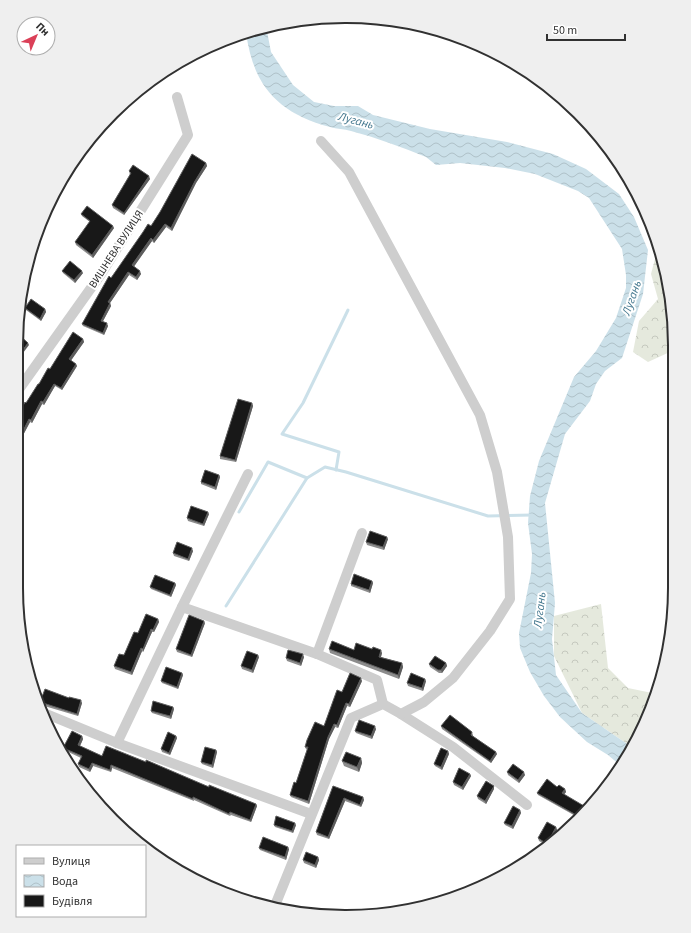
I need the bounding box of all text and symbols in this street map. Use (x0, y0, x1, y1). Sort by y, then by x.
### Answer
north arrow (16, 16, 56, 56)
scale bar (547, 16, 625, 42)
text: Пн (32, 19, 53, 39)
text: 50 m (553, 22, 577, 39)
water label: Лугань (335, 108, 376, 134)
street label: ВИШНЕВА ВУЛИЦЯ (85, 207, 147, 291)
water label: Лугань (618, 278, 646, 319)
water label: Лугань (529, 591, 551, 630)
legend (16, 845, 146, 917)
text: Вулиця (52, 853, 90, 870)
text: Вода (52, 873, 78, 890)
text: Будівля (52, 893, 92, 910)

